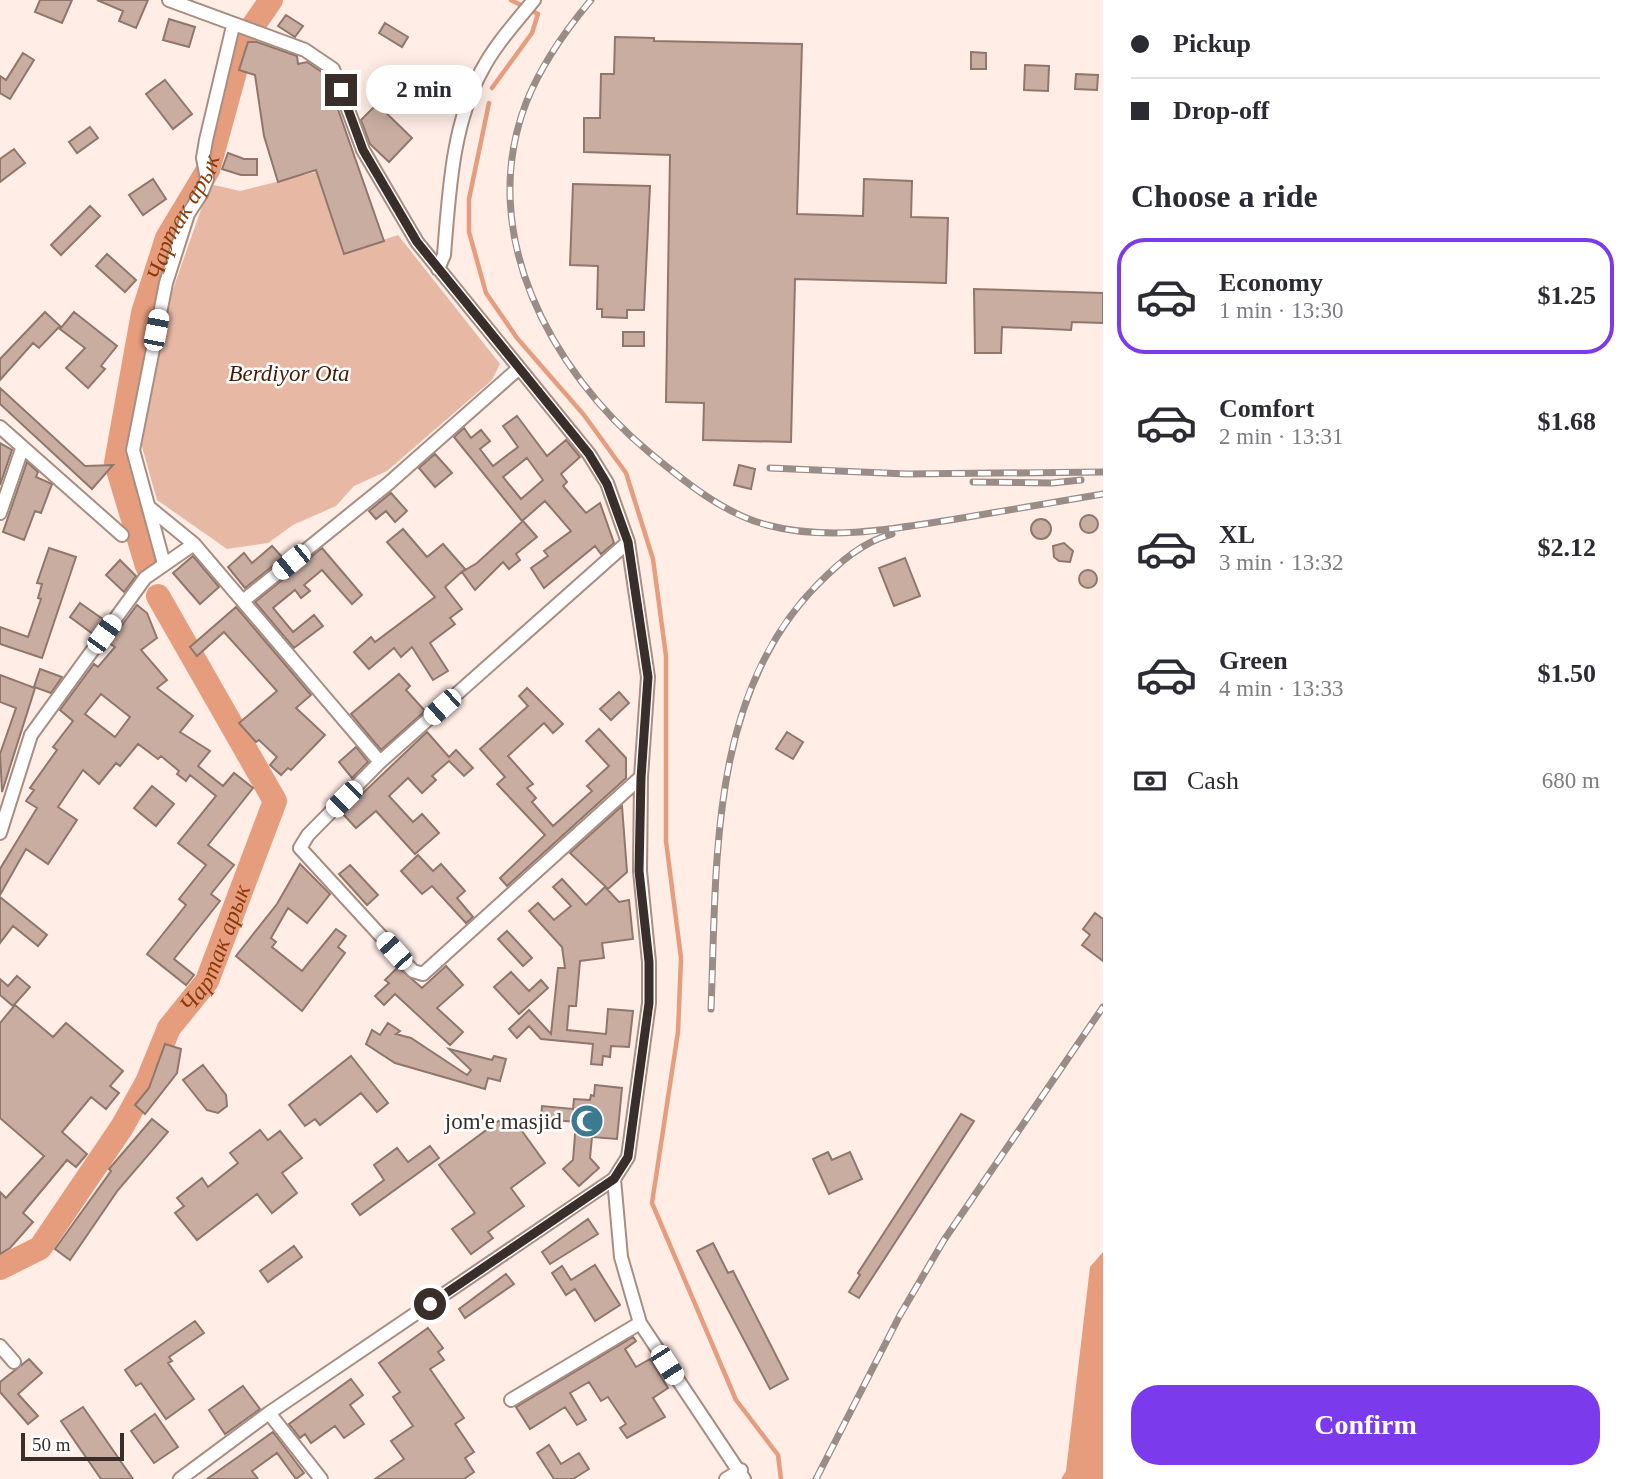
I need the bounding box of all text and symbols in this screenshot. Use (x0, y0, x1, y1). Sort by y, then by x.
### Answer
text: Pickup (1173, 29, 1251, 58)
callout: 2 min (366, 66, 481, 114)
route end (325, 74, 357, 106)
text: 2 min (396, 77, 452, 102)
text: Drop-off (1173, 96, 1269, 125)
water label: Чартак арык (141, 151, 225, 284)
text: Choose a ride (1131, 178, 1318, 214)
icon: car (1135, 265, 1198, 328)
text: Economy (1219, 268, 1323, 297)
text: $1.25 (1538, 281, 1596, 310)
text: 1 min · 13:30 (1219, 298, 1344, 323)
car (142, 307, 171, 353)
park label: Berdiyor Ota (228, 361, 350, 386)
icon: car (1135, 391, 1198, 454)
text: Comfort (1219, 394, 1314, 423)
text: $1.68 (1538, 407, 1596, 436)
text: 2 min · 13:31 (1219, 424, 1344, 449)
icon: car (1135, 517, 1198, 580)
text: XL (1219, 520, 1255, 549)
text: $2.12 (1538, 533, 1596, 562)
car (269, 541, 314, 583)
text: 3 min · 13:32 (1219, 550, 1344, 575)
car (84, 611, 125, 657)
icon: car (1135, 643, 1198, 706)
text: Green (1219, 646, 1288, 675)
text: $1.50 (1538, 659, 1596, 688)
text: 4 min · 13:33 (1219, 676, 1344, 701)
car (420, 685, 465, 729)
icon: cash (1131, 762, 1169, 800)
text: Cash (1187, 766, 1239, 795)
text: 680 m (1542, 768, 1600, 793)
car (322, 777, 367, 821)
water label: Чартак арык (174, 880, 256, 1017)
car (373, 928, 416, 974)
mosque icon: jom'e masjid (568, 1102, 606, 1140)
place label: jom'e masjid (444, 1109, 562, 1134)
route start (414, 1288, 446, 1320)
car (647, 1342, 688, 1388)
button: Confirm (1131, 1385, 1600, 1465)
scale bar (21, 1430, 124, 1462)
text: 50 m (32, 1434, 71, 1455)

